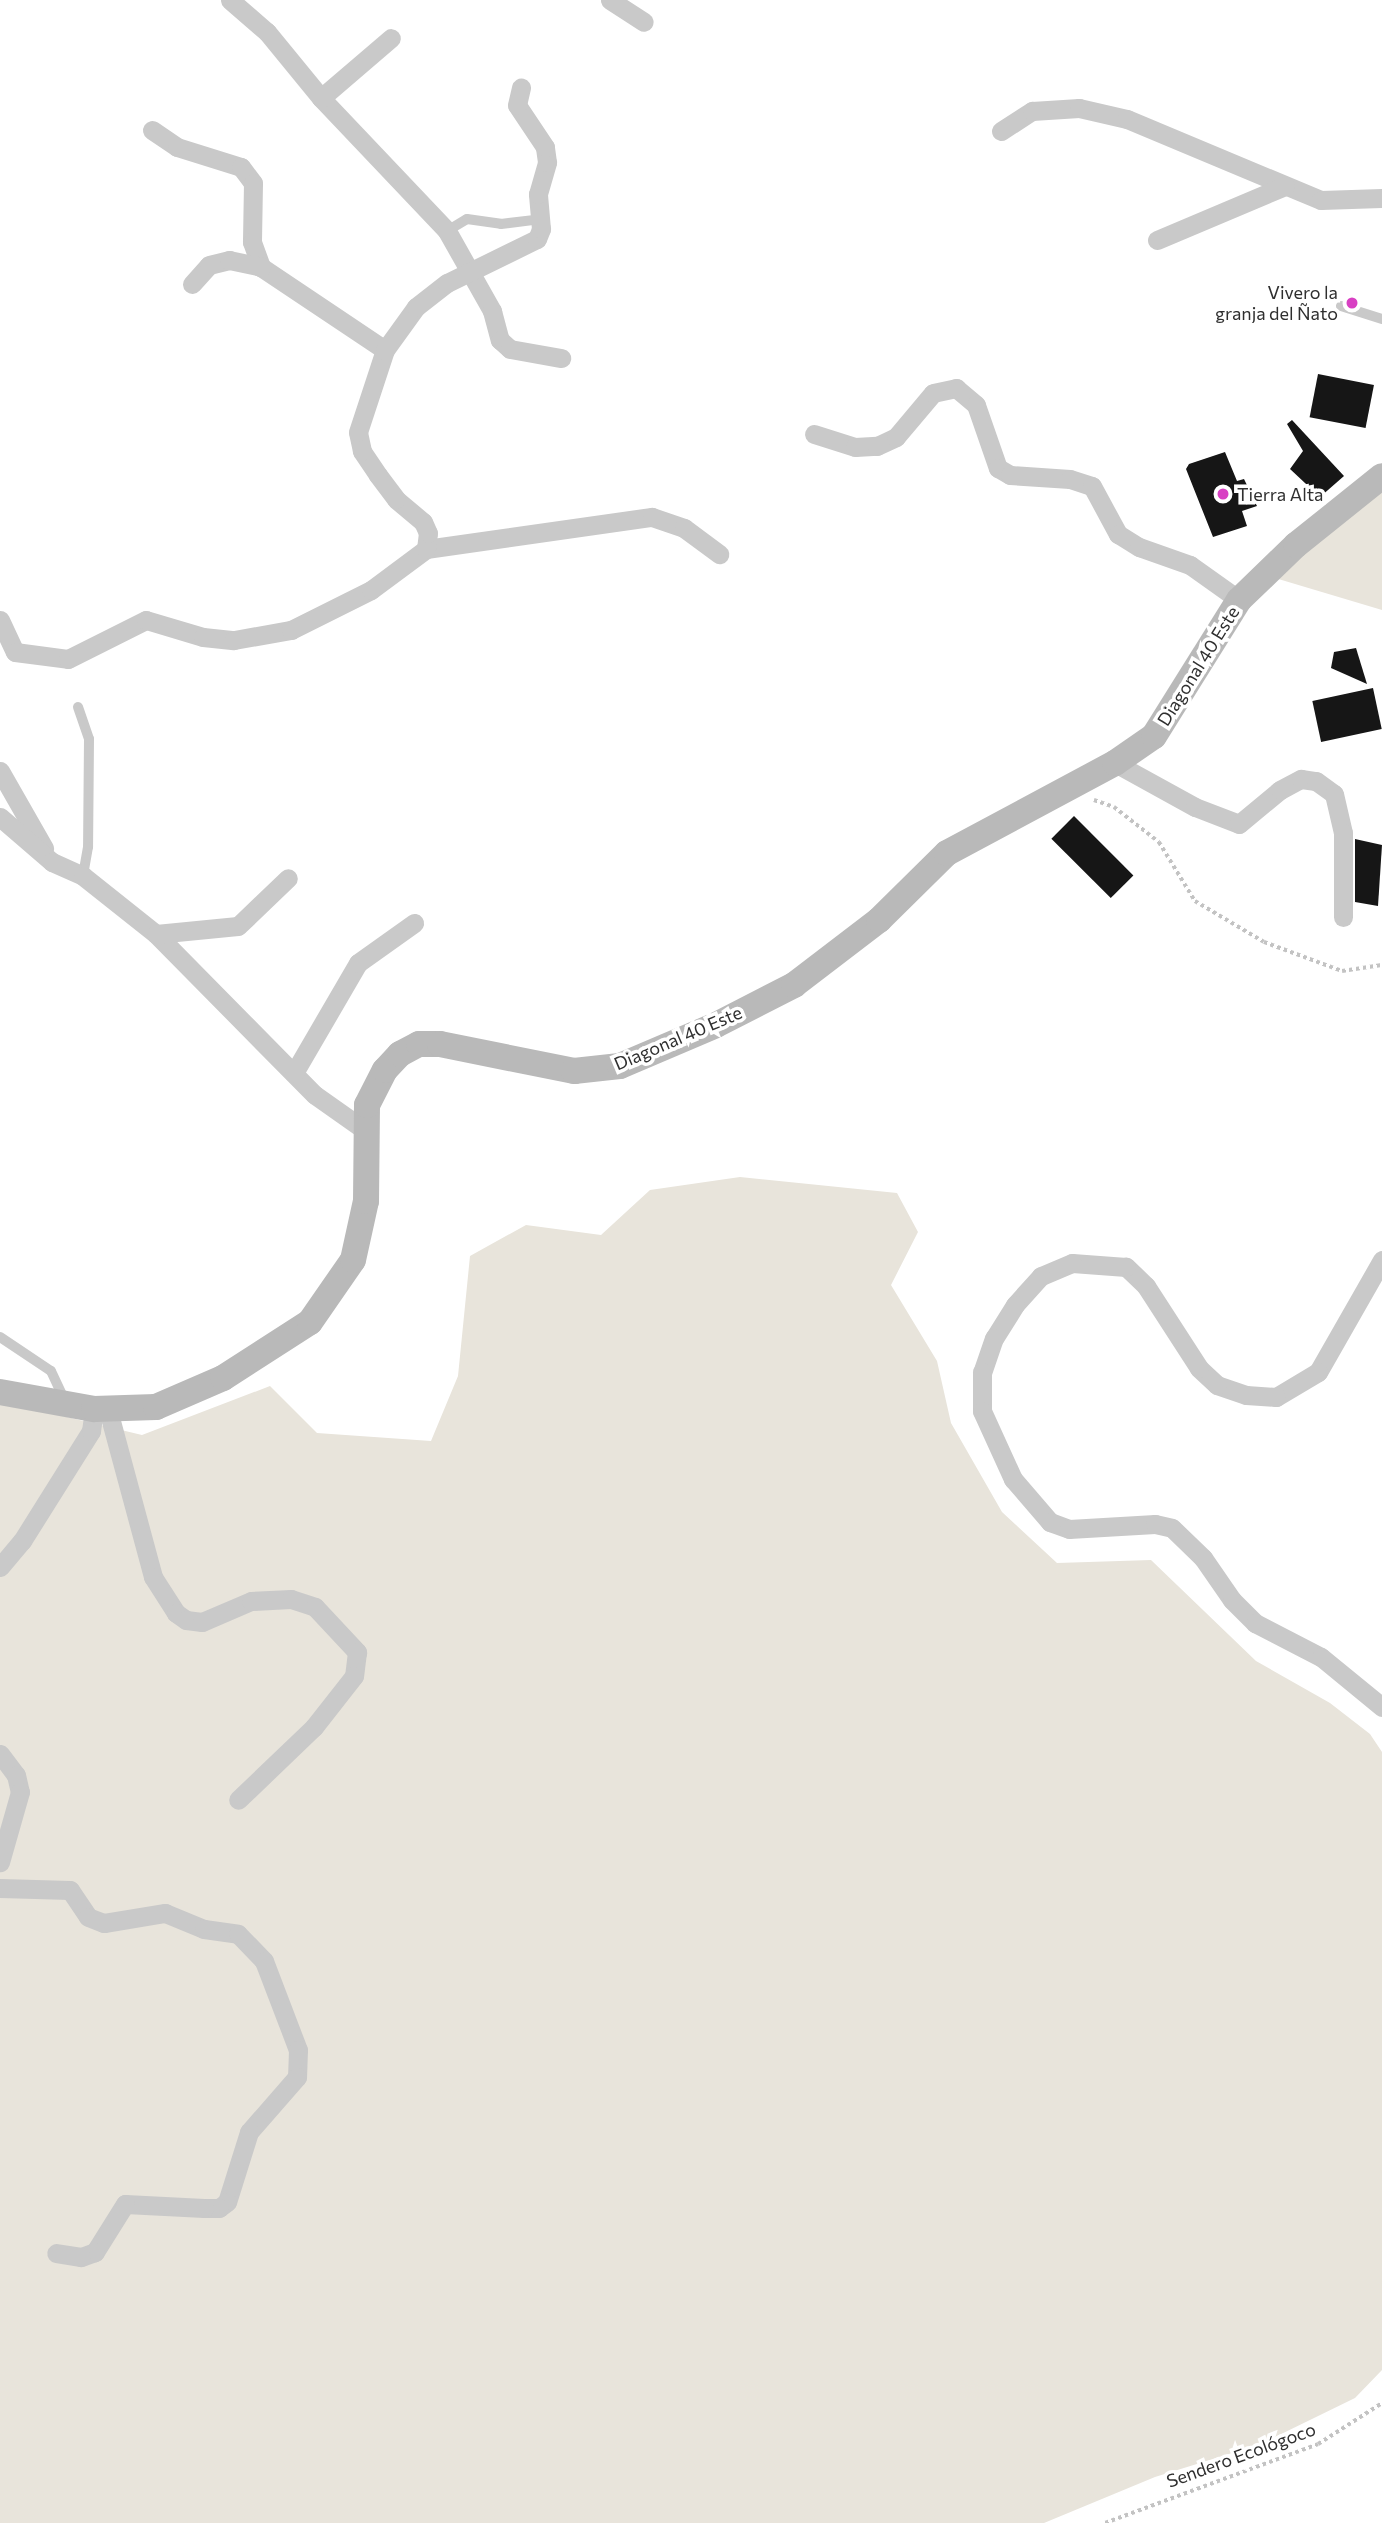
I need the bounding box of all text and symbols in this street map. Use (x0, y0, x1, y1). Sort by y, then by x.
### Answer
place label: Vivero la granja del Ñato (1215, 282, 1338, 324)
marker: Vivero la granja del Ñato (1344, 295, 1360, 311)
place label: Tierra Alta (1237, 483, 1324, 505)
marker: Tierra Alta (1215, 486, 1231, 502)
street label: Diagonal 40 Este (1153, 602, 1243, 730)
street label: Diagonal 40 Este (611, 1001, 745, 1075)
street label: Sendero Ecológoco (1164, 2418, 1318, 2492)

